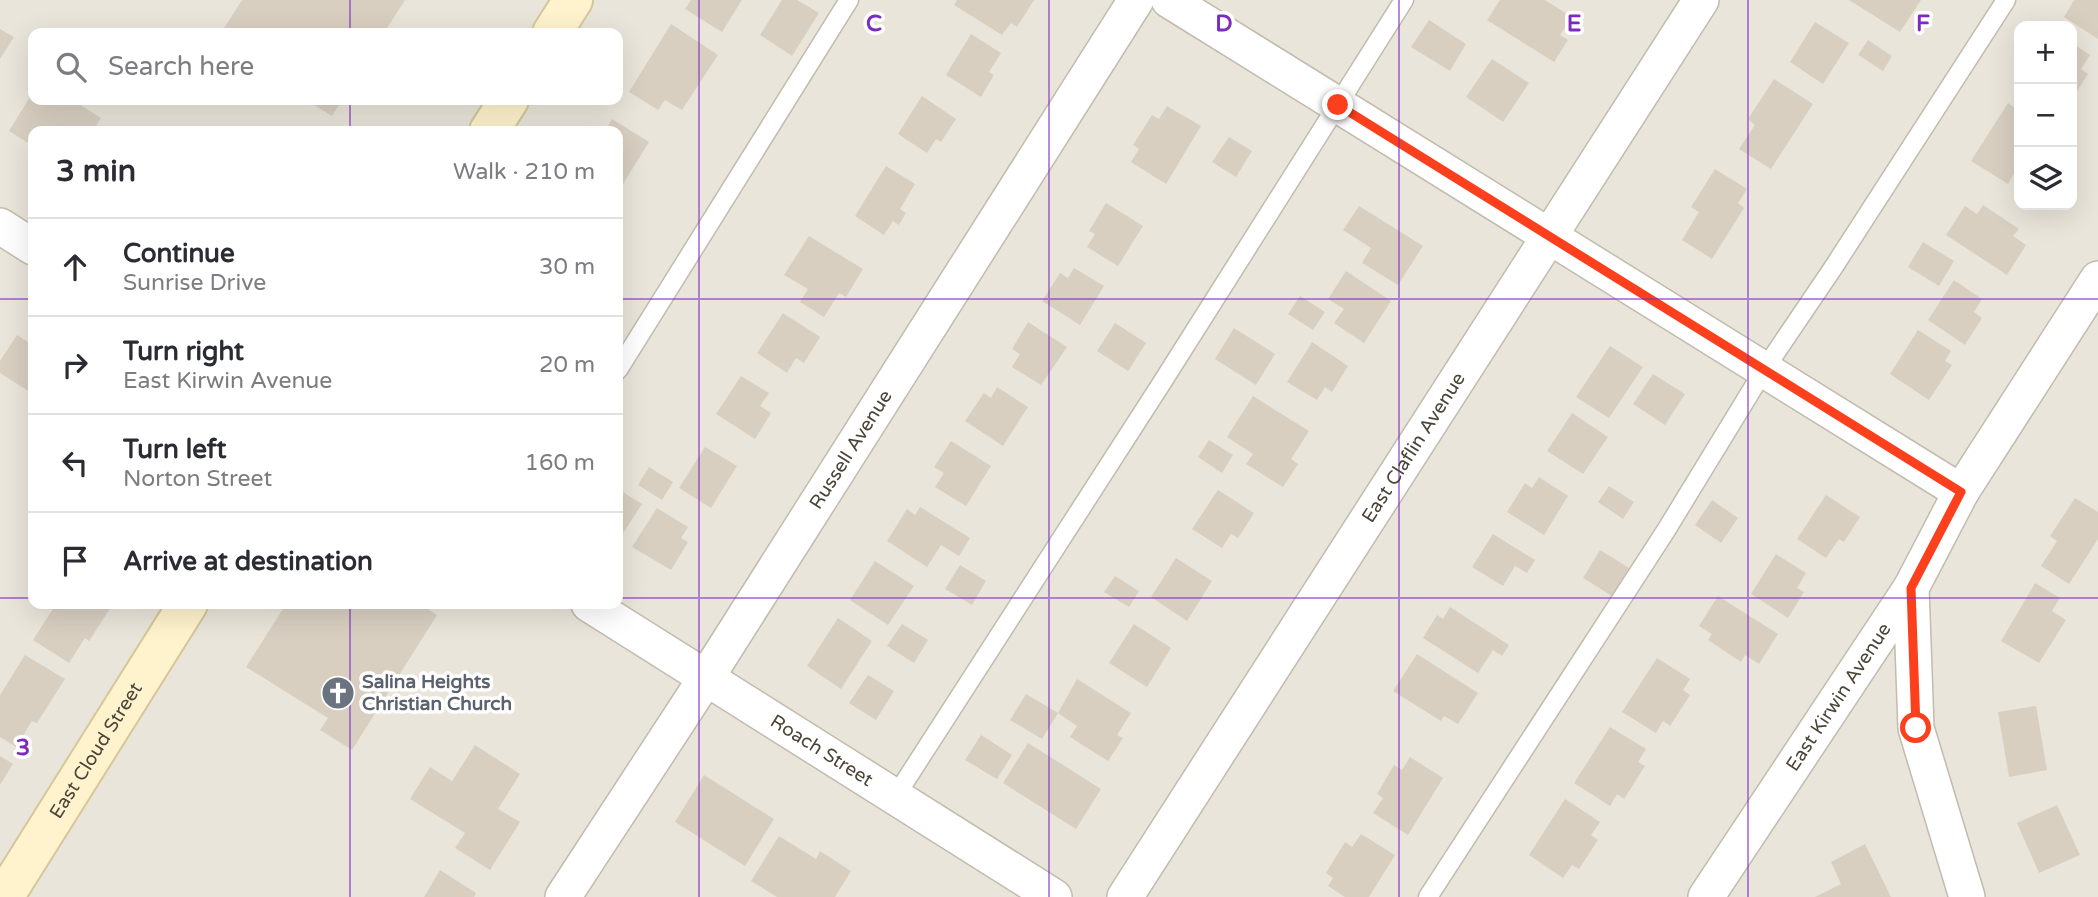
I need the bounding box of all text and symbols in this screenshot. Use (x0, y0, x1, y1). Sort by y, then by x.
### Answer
text: C (866, 10, 882, 38)
text: D (1215, 10, 1233, 38)
text: E (1567, 10, 1581, 38)
text: F (1916, 10, 1930, 38)
map controls (2014, 21, 2077, 210)
button: + (2014, 21, 2077, 84)
search box (28, 28, 623, 105)
icon: search (52, 48, 90, 86)
text: Search here (108, 51, 254, 82)
button: − (2014, 84, 2077, 147)
route end (1322, 89, 1353, 120)
button: layers (2014, 147, 2077, 210)
text: 3 min (56, 153, 136, 190)
text: Walk · 210 m (453, 158, 595, 186)
text: Continue (123, 238, 235, 269)
icon: ahead (56, 248, 94, 286)
text: 30 m (539, 253, 595, 281)
text: Sunrise Drive (123, 269, 266, 297)
text: Turn right (123, 336, 244, 367)
icon: right (56, 346, 94, 384)
text: 20 m (539, 351, 595, 379)
text: East Kirwin Avenue (123, 367, 332, 395)
street label: East Claflin Avenue (1357, 369, 1470, 527)
street label: Russell Avenue (805, 386, 897, 513)
text: Turn left (123, 434, 226, 465)
icon: left (56, 444, 94, 482)
text: 160 m (525, 449, 595, 477)
text: Norton Street (123, 465, 272, 493)
icon: arrive (56, 542, 94, 580)
text: Arrive at destination (123, 546, 373, 577)
street label: East Kirwin Avenue (1782, 619, 1896, 775)
place label: Salina Heights Christian Church (362, 671, 512, 715)
church icon: Salina Heights Christian Church (319, 674, 357, 712)
street label: East Cloud Street (45, 678, 147, 823)
street label: Roach Street (766, 710, 877, 791)
route start (1900, 712, 1931, 743)
text: 3 (16, 734, 30, 762)

